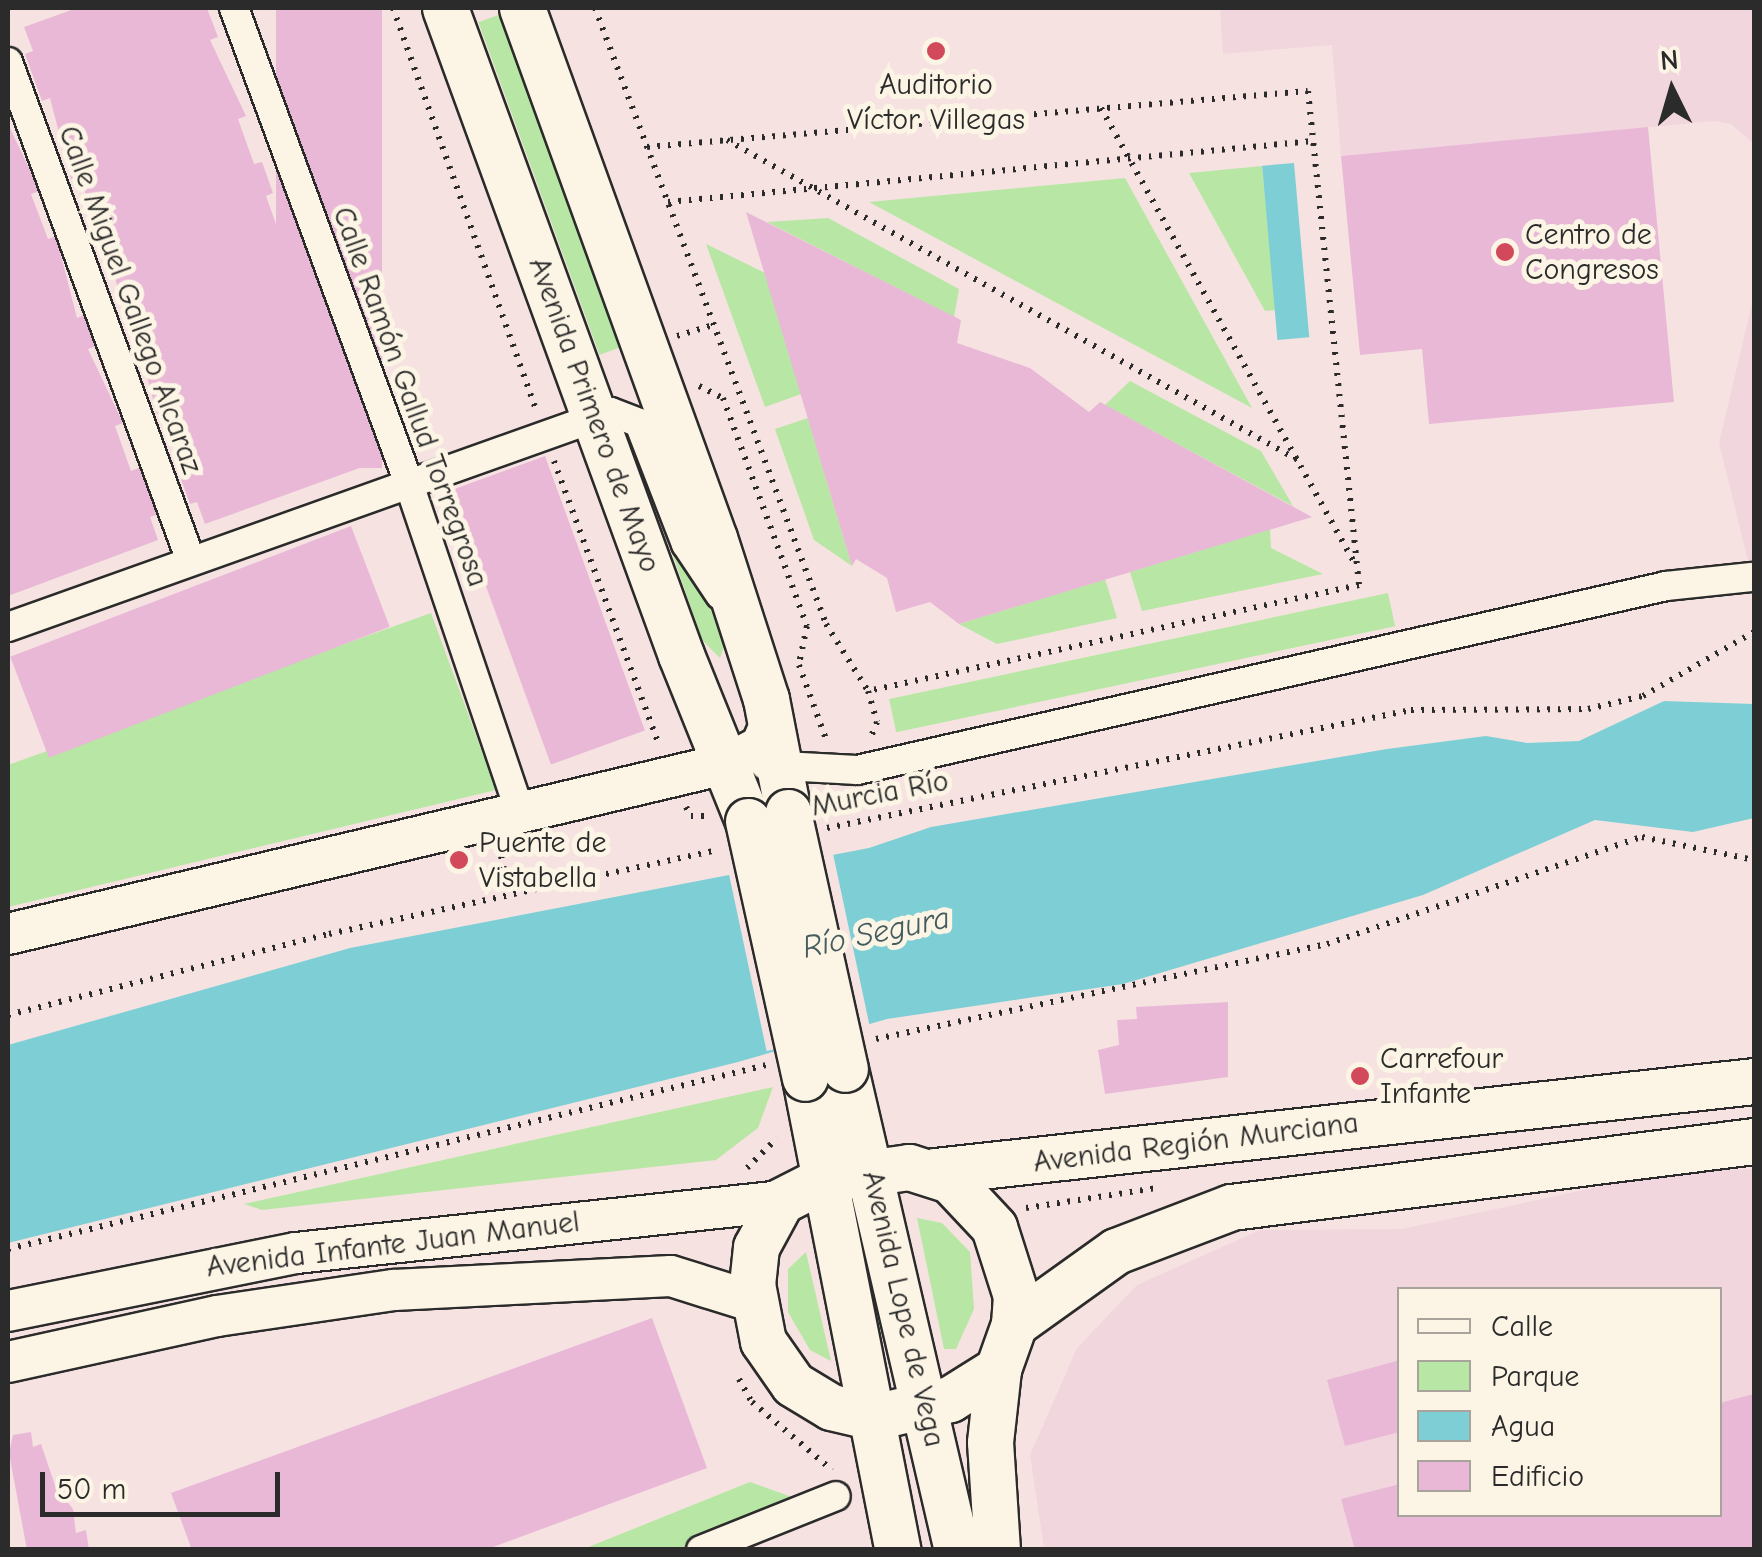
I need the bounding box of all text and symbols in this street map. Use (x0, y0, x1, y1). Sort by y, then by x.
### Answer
marker: Auditorio Víctor Villegas (925, 40, 947, 62)
north arrow (1622, 40, 1722, 140)
text: N (1659, 43, 1680, 77)
place label: Auditorio Víctor Villegas (847, 67, 1025, 138)
street label: Calle Miguel Gallego Alcaraz (50, 121, 210, 479)
street label: Calle Ramón Gallud Torregrosa (324, 202, 496, 592)
place label: Centro de Congresos (1525, 217, 1659, 288)
marker: Centro de Congresos (1494, 241, 1516, 263)
street label: Avenida Primero de Mayo (520, 253, 668, 577)
street label: Murcia Río (808, 763, 952, 825)
place label: Puente de Vistabella (479, 825, 606, 896)
marker: Puente de Vistabella (448, 849, 470, 871)
water label: Río Segura (799, 899, 953, 967)
place label: Carrefour Infante (1380, 1041, 1503, 1112)
marker: Carrefour Infante (1349, 1065, 1371, 1087)
street label: Avenida Región Murciana (1031, 1105, 1361, 1181)
street label: Avenida Lope de Vega (854, 1167, 952, 1451)
street label: Avenida Infante Juan Manuel (204, 1204, 582, 1286)
legend (1397, 1287, 1722, 1517)
text: Calle (1491, 1309, 1553, 1344)
text: Parque (1491, 1359, 1579, 1394)
text: Agua (1491, 1409, 1555, 1444)
scale bar (45, 1452, 285, 1514)
text: Edificio (1491, 1459, 1584, 1494)
text: 50 m (57, 1472, 126, 1507)

